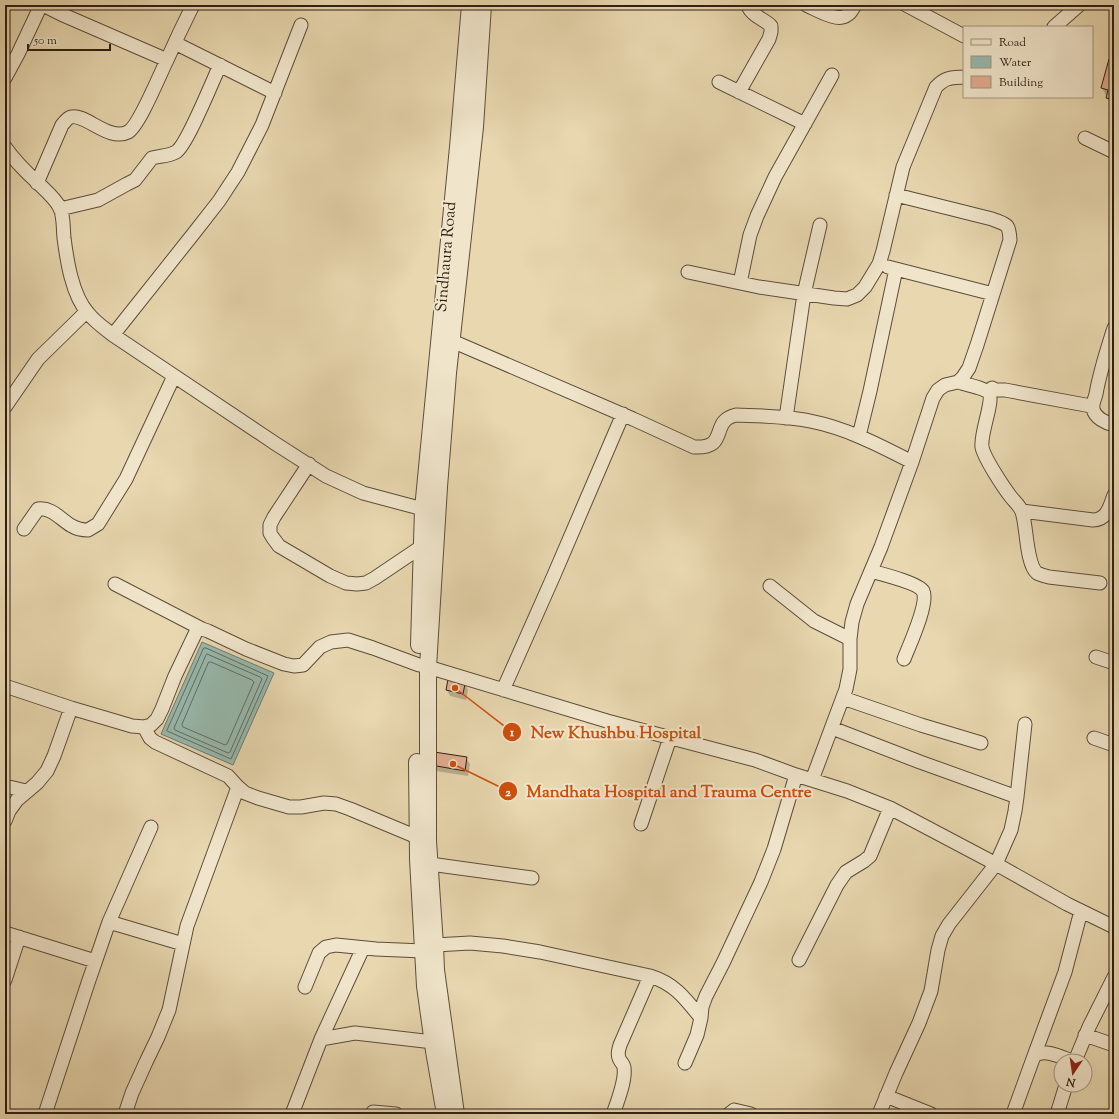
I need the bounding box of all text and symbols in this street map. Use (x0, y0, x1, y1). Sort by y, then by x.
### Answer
scale bar (28, 26, 110, 52)
legend (963, 26, 1093, 98)
text: 50 m (33, 32, 57, 50)
text: Road (999, 34, 1026, 52)
text: Water (999, 54, 1032, 72)
text: Building (999, 74, 1043, 92)
street label: Sindhaura Road (431, 201, 463, 313)
callout: New Khushbu Hospital (502, 717, 709, 746)
text: New Khushbu Hospital (531, 722, 701, 746)
text: 1 (509, 724, 515, 742)
callout: Mandhata Hospital and Trauma Centre (498, 777, 820, 806)
text: Mandhata Hospital and Trauma Centre (526, 781, 812, 805)
text: 2 (505, 784, 511, 802)
north arrow (1053, 1053, 1093, 1093)
text: N (1065, 1073, 1078, 1091)

